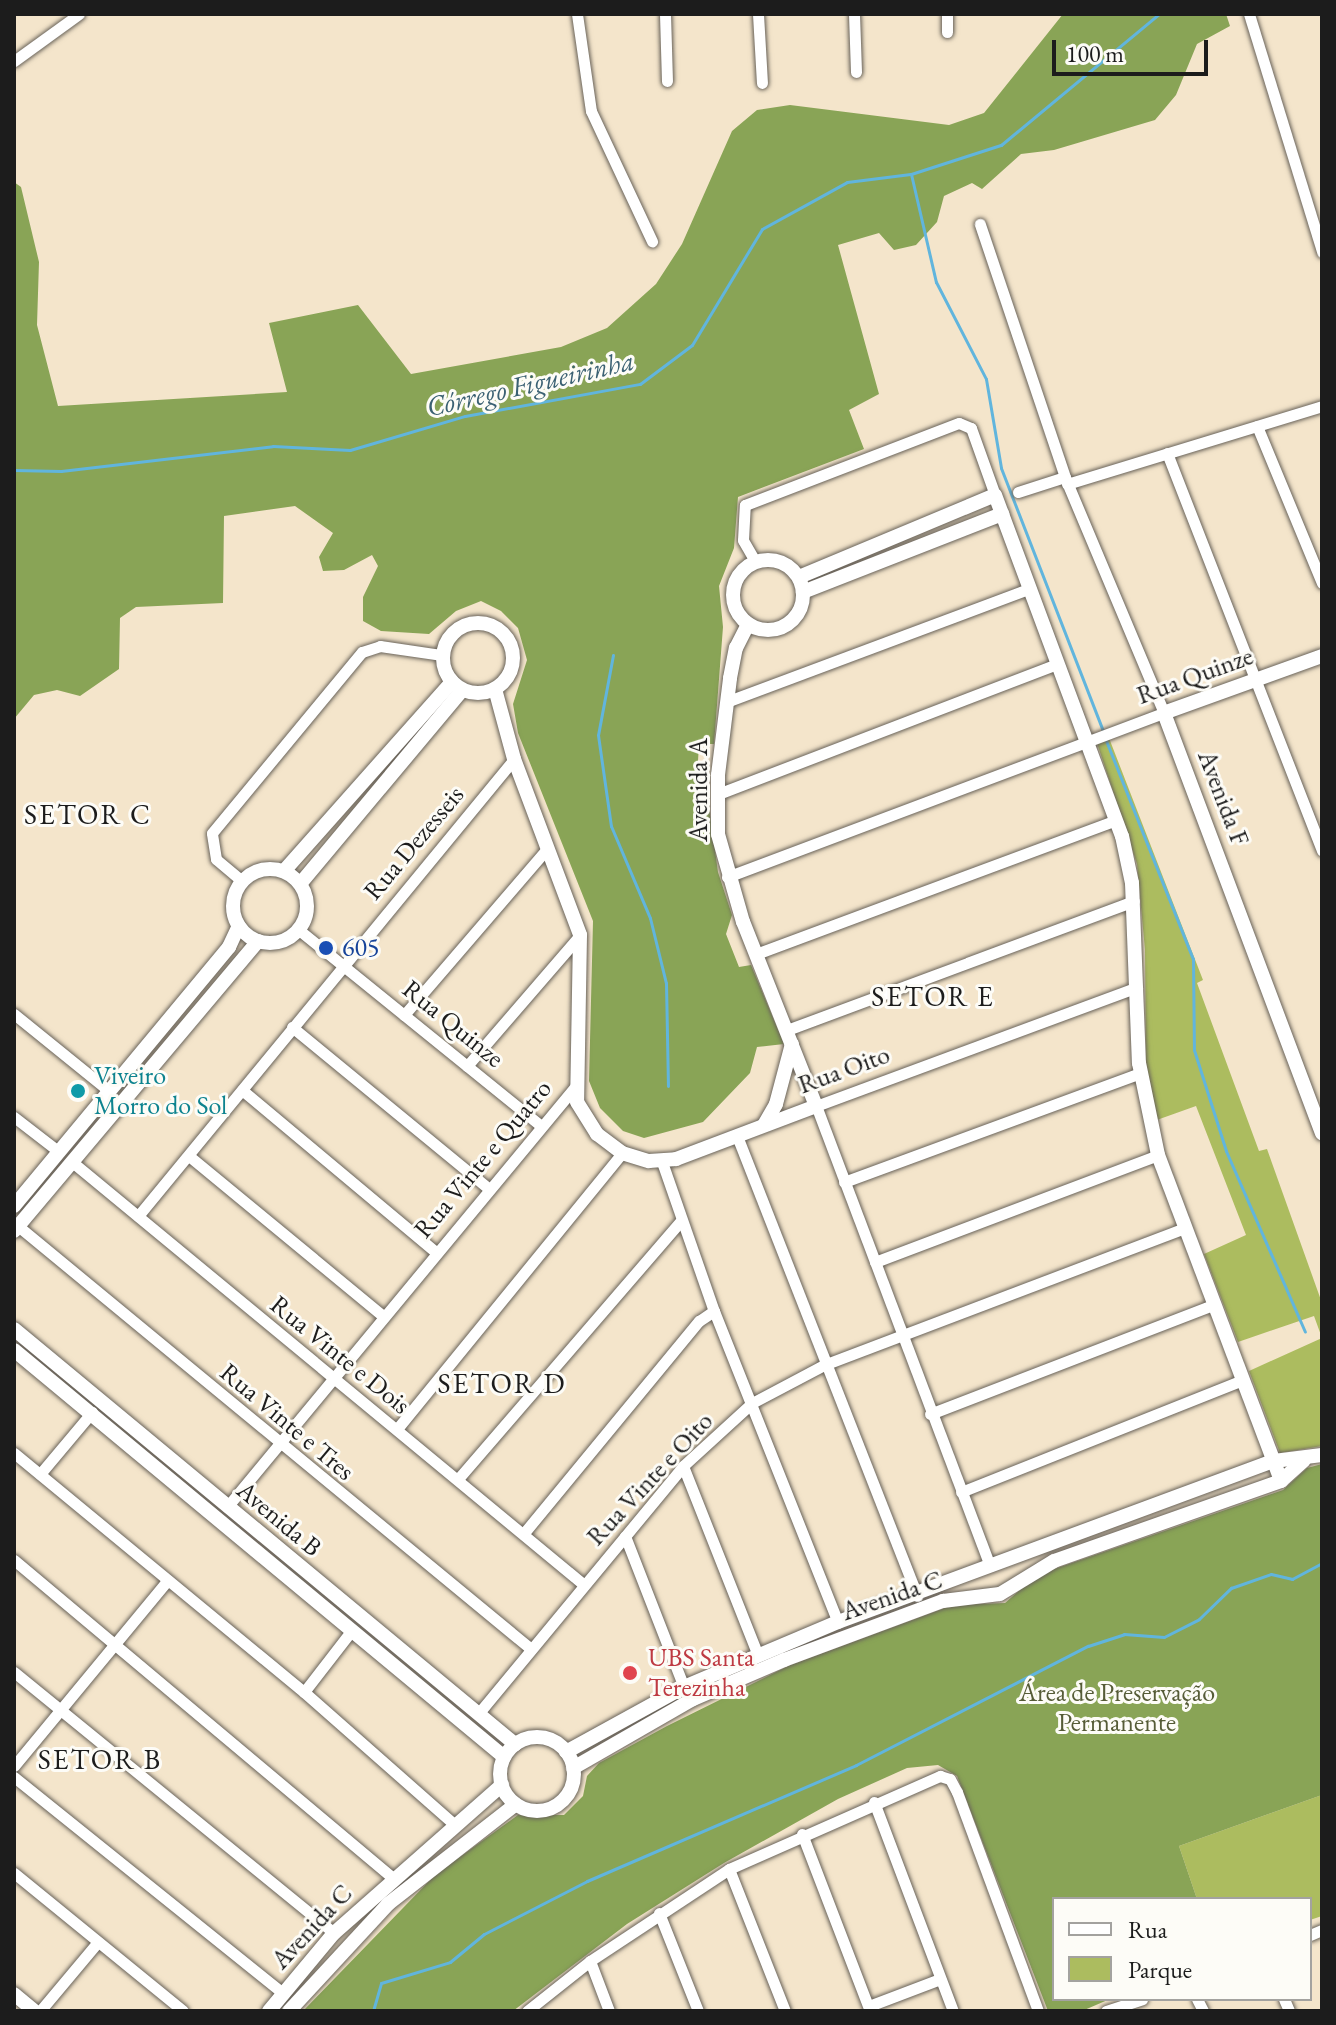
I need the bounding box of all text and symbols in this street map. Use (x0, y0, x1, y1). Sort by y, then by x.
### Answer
scale bar (1056, 24, 1212, 74)
text: 100 m (1066, 38, 1124, 69)
water label: Córrego Figueirinha (423, 343, 637, 423)
street label: Rua Quinze (1133, 641, 1257, 711)
street label: Avenida A (683, 738, 715, 842)
street label: Avenida F (1191, 746, 1255, 850)
street label: Rua Dezesseis (357, 780, 471, 906)
district label: SETOR C (24, 797, 152, 831)
place label: 605 (342, 932, 379, 964)
marker: 605 (317, 939, 335, 957)
street label: Rua Quinze (396, 974, 510, 1074)
district label: SETOR E (871, 979, 995, 1013)
street label: Rua Oito (794, 1039, 894, 1101)
place label: Viveiro Morro do Sol (94, 1060, 227, 1122)
street label: Rua Vinte e Quatro (408, 1073, 558, 1245)
marker: Viveiro Morro do Sol (69, 1082, 87, 1100)
street label: Rua Vinte e Dois (264, 1289, 416, 1421)
street label: Rua Vinte e Tres (213, 1357, 361, 1487)
district label: SETOR D (437, 1366, 567, 1400)
street label: Rua Vinte e Oito (580, 1406, 720, 1552)
street label: Avenida B (230, 1475, 328, 1563)
street label: Avenida C (838, 1564, 946, 1628)
place label: UBS Santa Terezinha (648, 1642, 754, 1704)
marker: UBS Santa Terezinha (619, 1662, 641, 1684)
park label: Área de Preservação Permanente (1019, 1677, 1215, 1738)
district label: SETOR B (38, 1742, 162, 1776)
street label: Avenida C (265, 1878, 359, 1976)
legend (1052, 1897, 1312, 2001)
text: Rua (1128, 1914, 1167, 1945)
text: Parque (1128, 1954, 1192, 1985)

